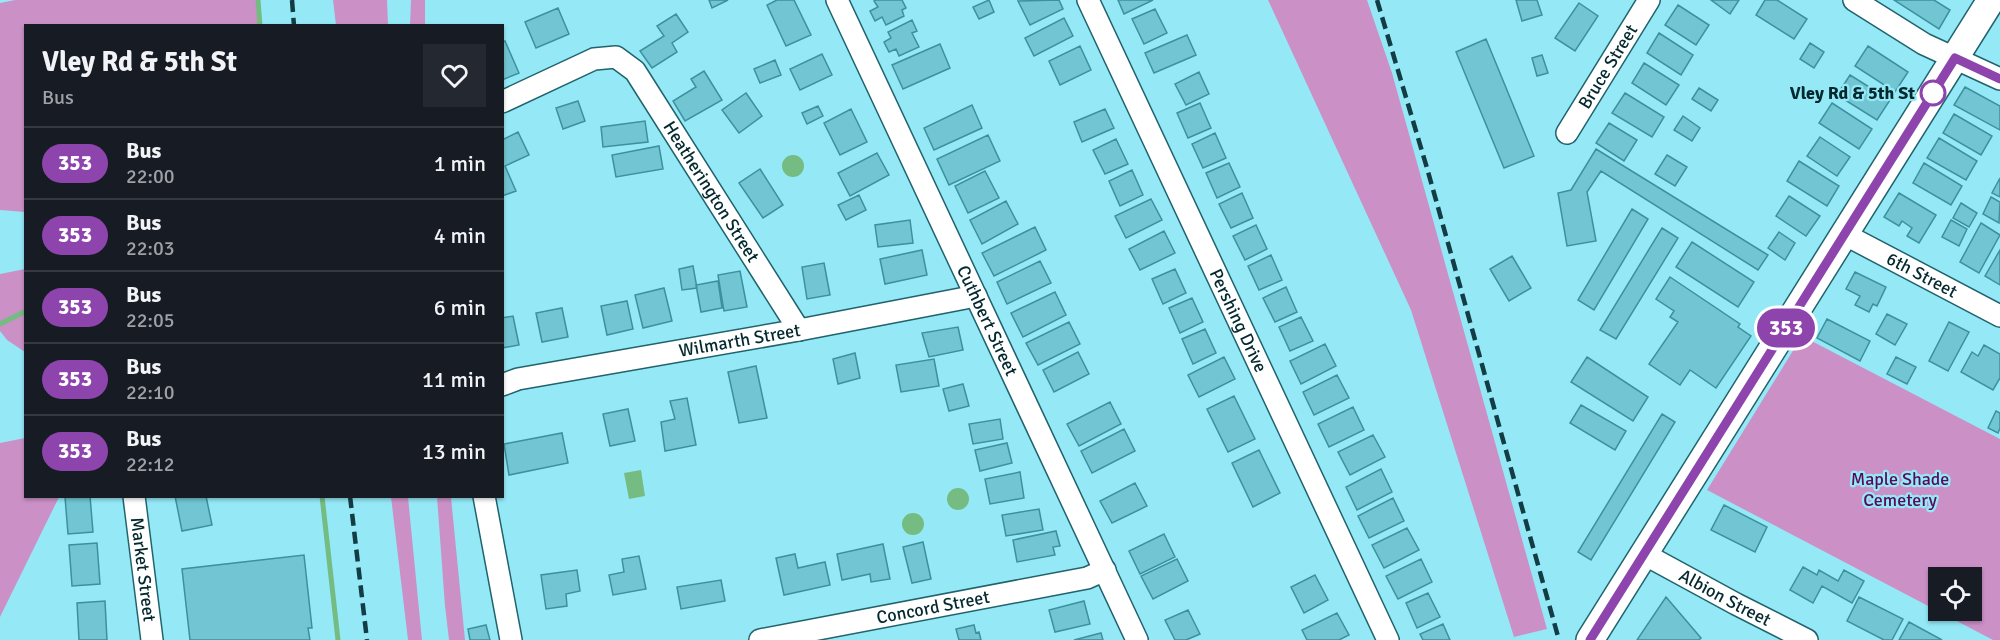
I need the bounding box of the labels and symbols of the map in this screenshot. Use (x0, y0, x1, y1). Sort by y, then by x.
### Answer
street label: Bruce Street (1574, 20, 1642, 113)
marker: Vley Rd & 5th St (1920, 80, 1946, 106)
place label: Vley Rd & 5th St (1790, 82, 1915, 104)
street label: Heatherington Street (659, 117, 764, 266)
street label: 6th Street (1883, 247, 1961, 303)
street label: Cuthbert Street (952, 262, 1023, 379)
street label: Pershing Drive (1205, 265, 1272, 376)
line badge: 353 (1752, 308, 1820, 348)
street label: Wilmarth Street (677, 319, 802, 362)
park label: Maple Shade Cemetery (1851, 468, 1949, 511)
street label: Market Street (126, 516, 161, 623)
street label: Albion Street (1675, 564, 1775, 631)
street label: Concord Street (875, 586, 991, 629)

